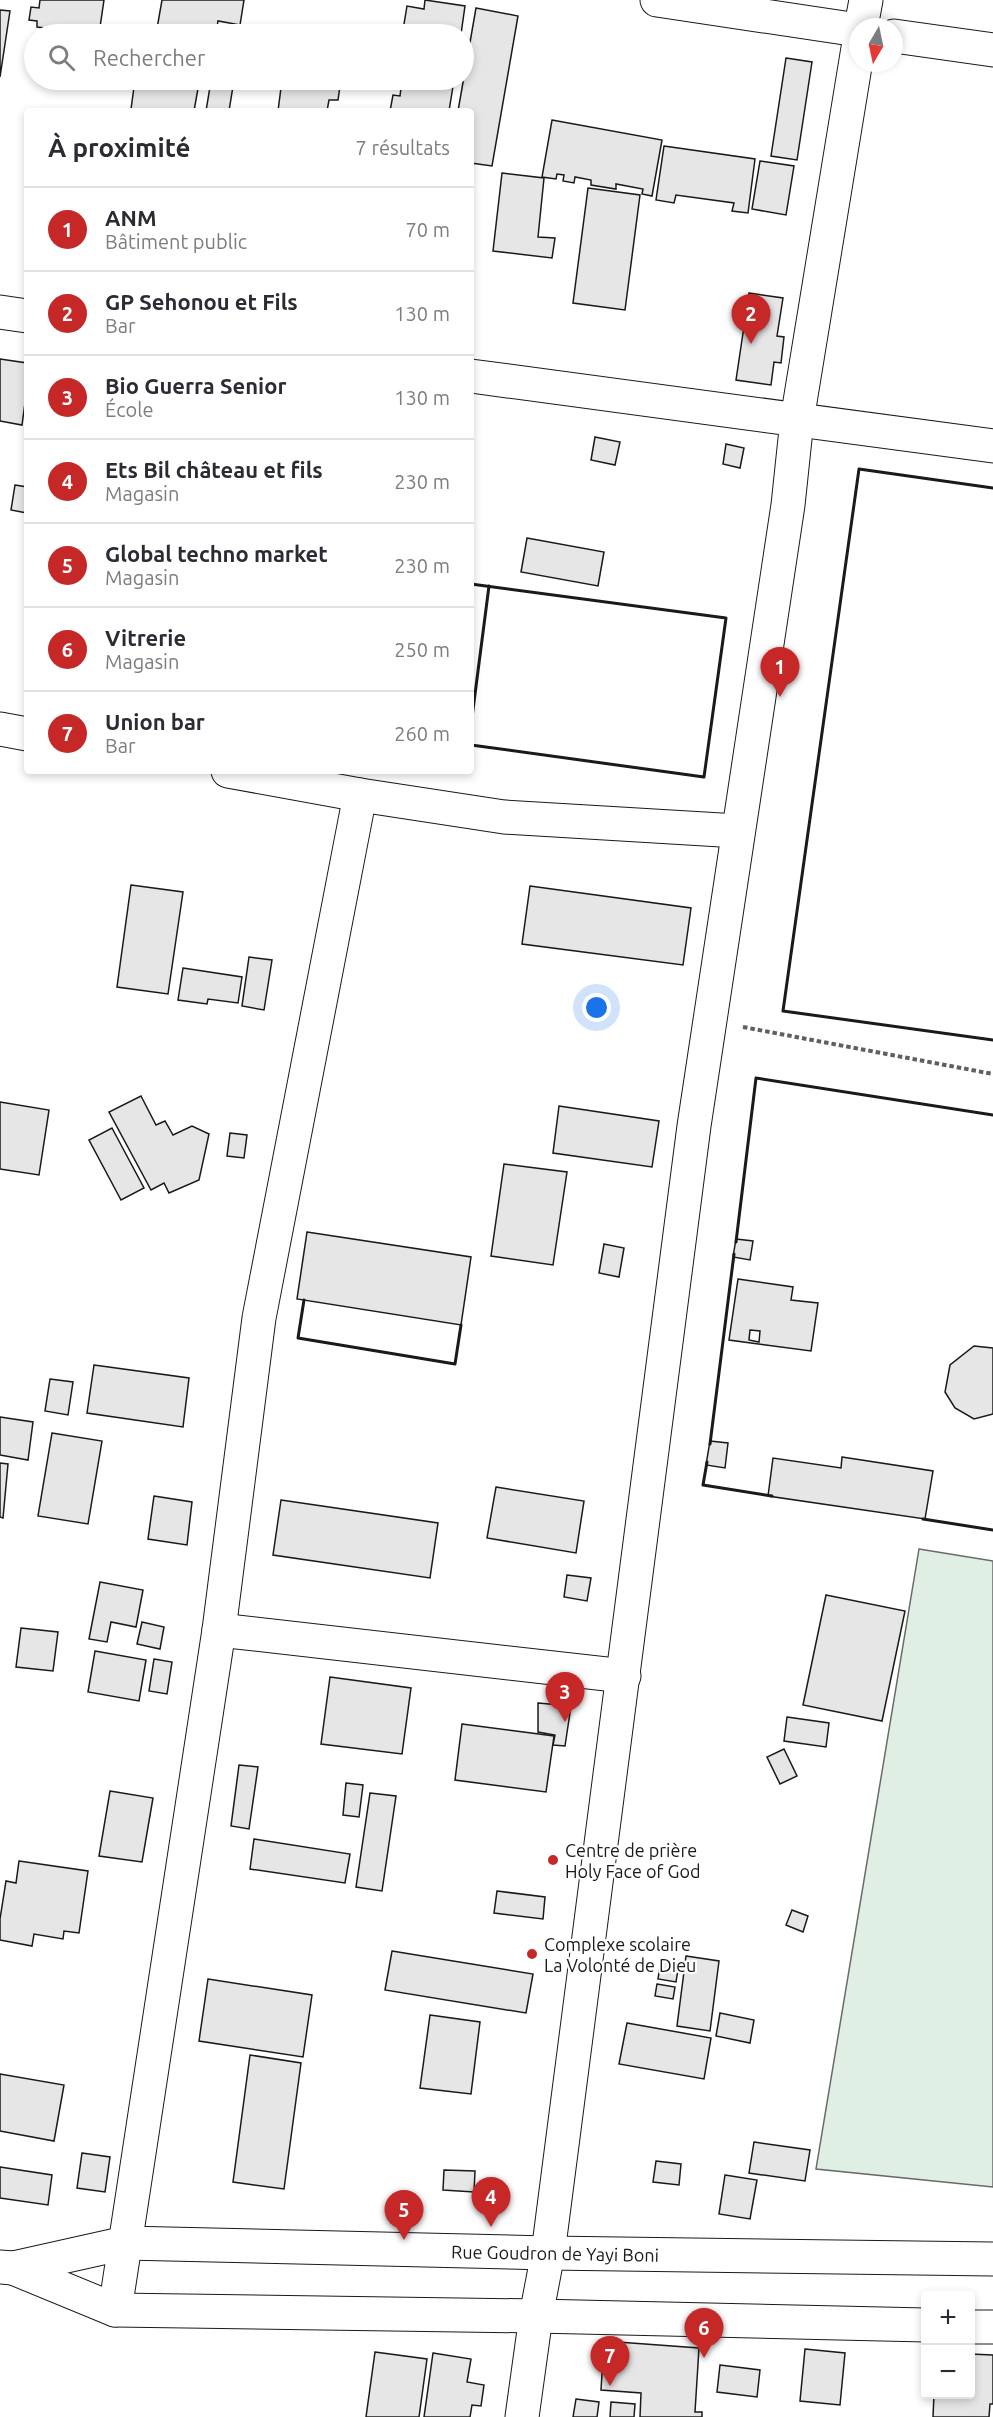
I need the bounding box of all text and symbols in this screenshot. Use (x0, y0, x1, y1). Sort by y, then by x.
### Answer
north arrow (849, 18, 903, 72)
search box (24, 24, 474, 90)
icon: search (45, 41, 78, 74)
text: Rechercher (93, 45, 205, 70)
text: À proximité (48, 133, 190, 162)
text: 7 résultats (356, 136, 450, 159)
text: ANM (105, 205, 156, 230)
text: 1 (62, 218, 73, 241)
text: 70 m (406, 218, 450, 241)
text: Bâtiment public (105, 230, 247, 253)
text: GP Sehonou et Fils (105, 289, 298, 314)
pin: 2 (732, 294, 771, 344)
text: 2 (62, 302, 73, 325)
text: 130 m (394, 302, 450, 325)
text: Bar (105, 314, 136, 337)
text: Bio Guerra Senior (105, 373, 286, 398)
text: 3 (62, 386, 73, 409)
text: 130 m (394, 386, 450, 409)
text: École (105, 398, 153, 421)
text: Ets Bil château et fils (105, 457, 323, 482)
text: 4 (62, 470, 73, 493)
text: 230 m (394, 470, 450, 493)
text: Magasin (105, 482, 179, 505)
text: Global techno market (105, 541, 328, 566)
text: 5 (62, 554, 73, 577)
text: 230 m (394, 554, 450, 577)
text: Magasin (105, 566, 179, 589)
text: Vitrerie (105, 625, 186, 650)
text: 6 (62, 638, 73, 661)
text: 250 m (394, 638, 450, 661)
pin: 1 (760, 648, 800, 697)
text: Magasin (105, 650, 179, 673)
text: Union bar (105, 709, 205, 734)
text: 7 (62, 722, 73, 745)
text: 260 m (394, 722, 450, 745)
text: Bar (105, 734, 136, 757)
your location (582, 993, 611, 1022)
pin: 3 (546, 1672, 584, 1722)
place label: Centre de prière Holy Face of God (565, 1840, 701, 1881)
marker: Centre de prière Holy Face of God (546, 1853, 560, 1867)
place label: Complexe scolaire La Volonté de Dieu (544, 1934, 696, 1975)
marker: Complexe scolaire La Volonté de Dieu (525, 1947, 539, 1961)
pin: 4 (472, 2178, 510, 2227)
pin: 5 (384, 2190, 424, 2240)
street label: Rue Goudron de Yayi Boni (451, 2241, 659, 2265)
map controls (921, 2291, 975, 2399)
button: + (921, 2291, 975, 2345)
pin: 6 (684, 2308, 724, 2358)
pin: 7 (590, 2336, 630, 2386)
button: − (921, 2345, 975, 2399)

